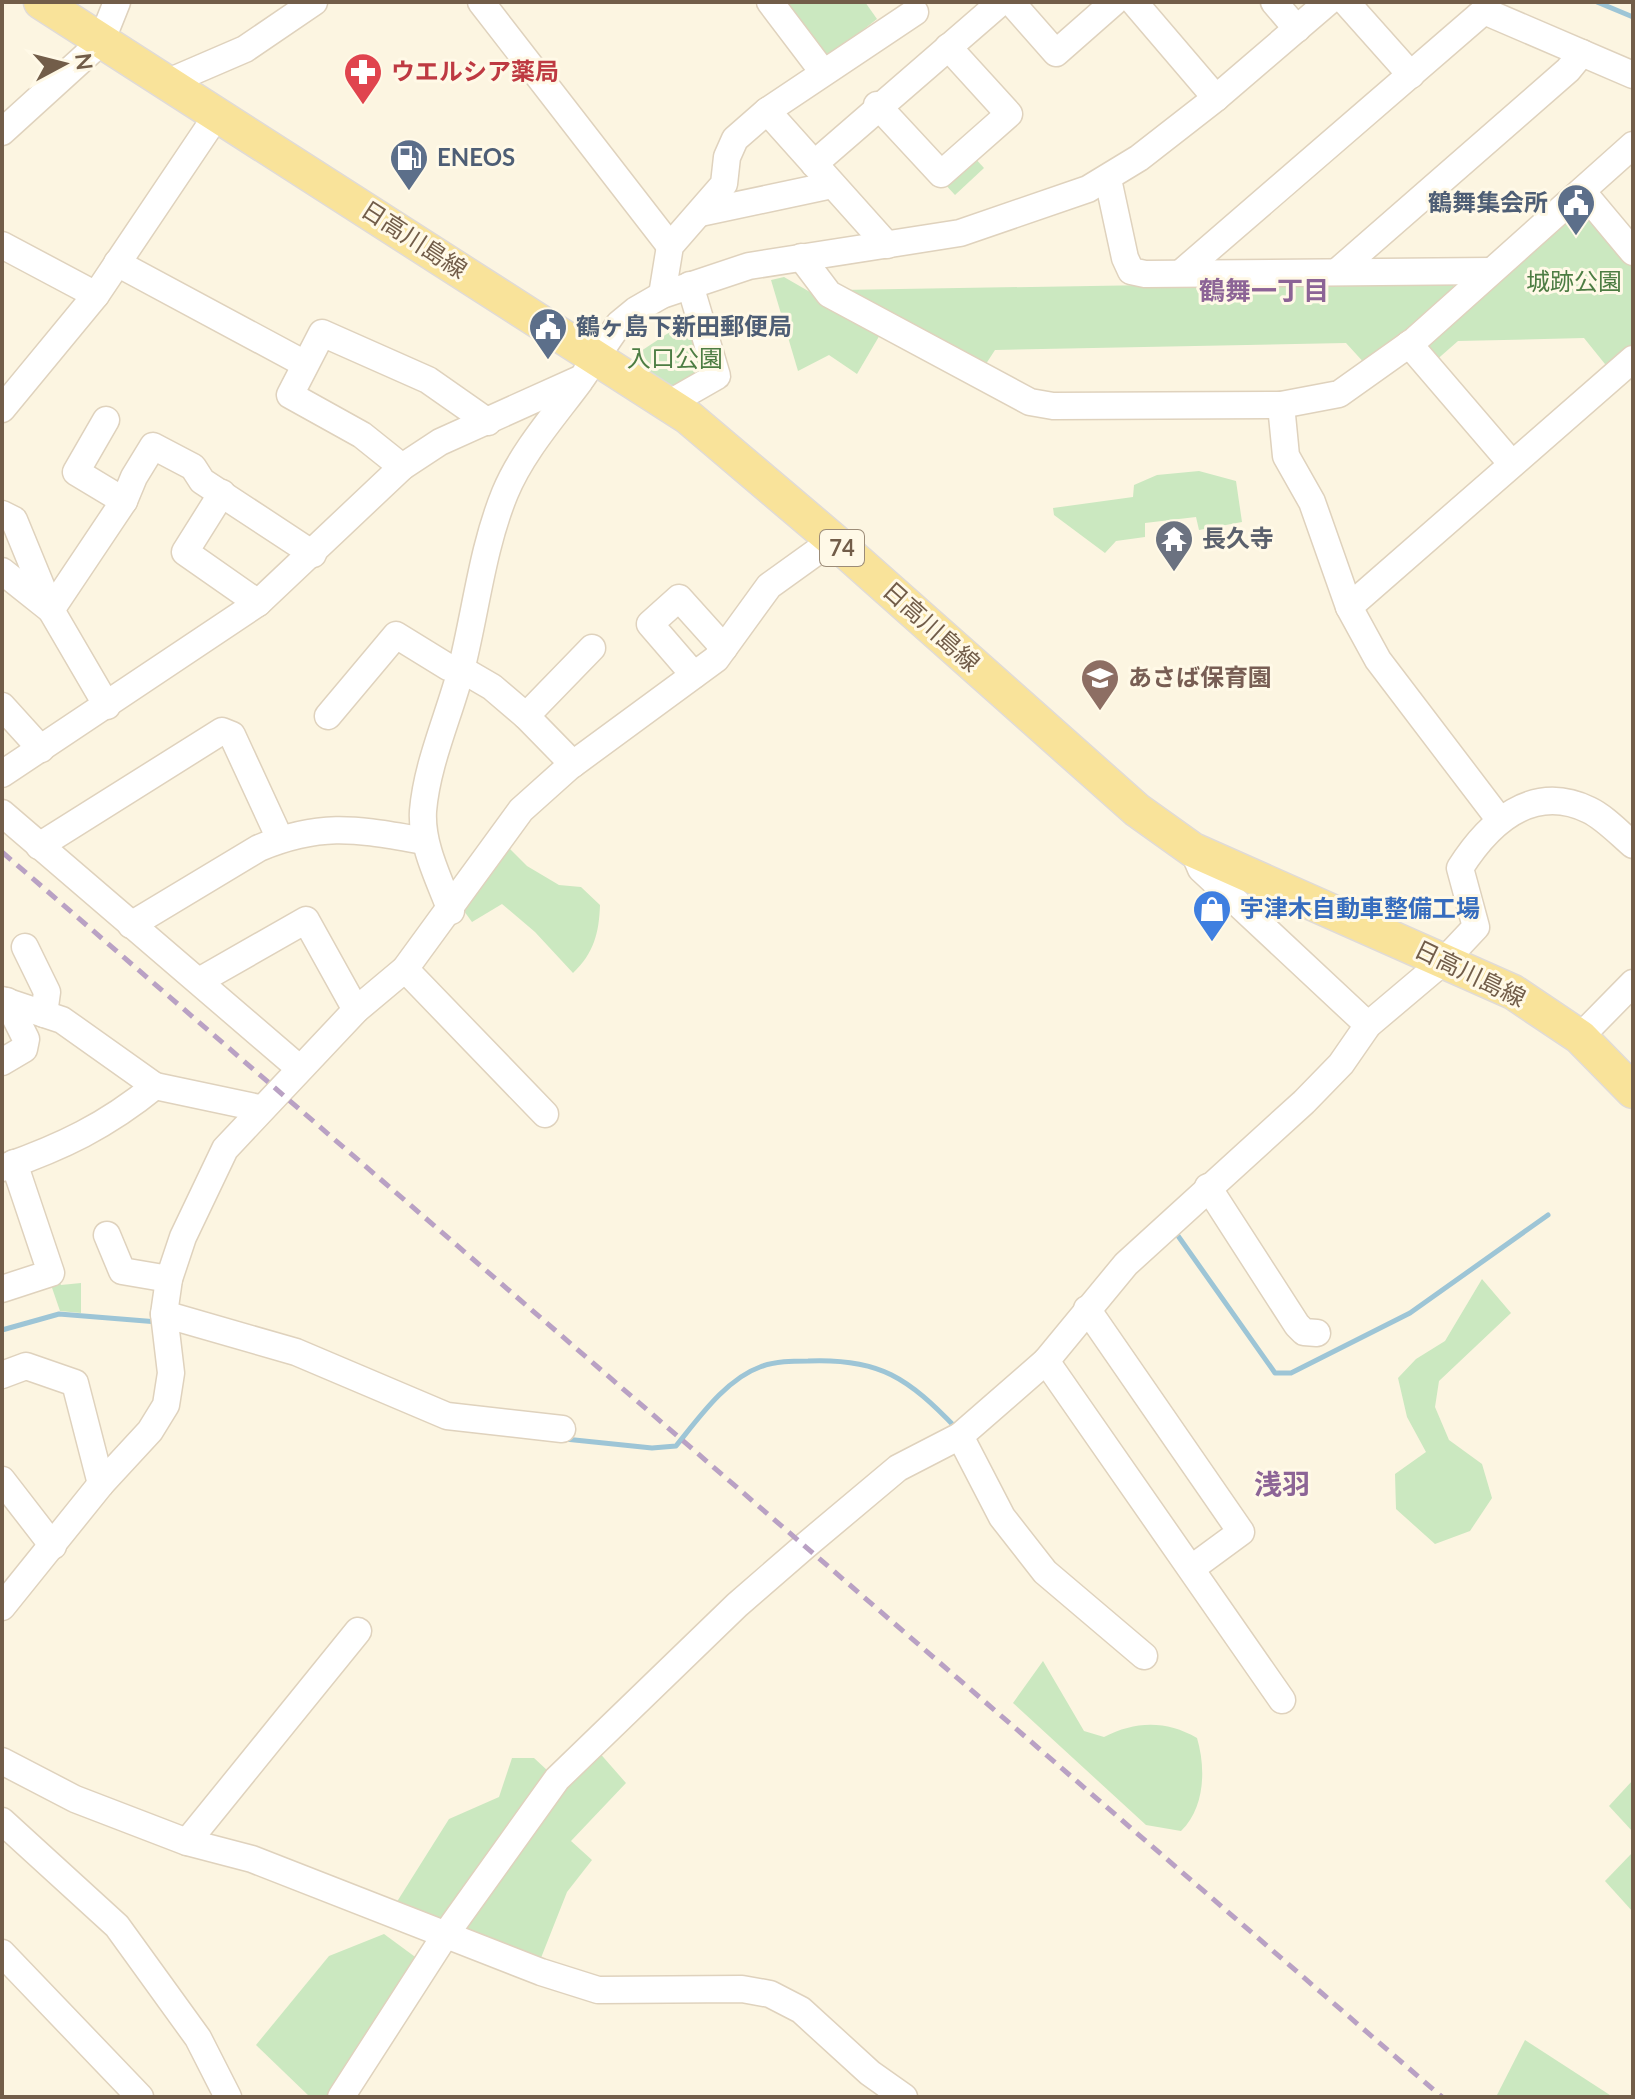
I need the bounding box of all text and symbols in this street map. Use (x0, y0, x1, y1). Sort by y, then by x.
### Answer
north arrow (24, 24, 104, 104)
text: N (70, 51, 99, 72)
pharmacy icon: ウエルシア薬局 (342, 51, 384, 106)
place label: ウエルシア薬局 (391, 56, 559, 85)
fuel station icon: ENEOS (388, 137, 430, 192)
place label: ENEOS (437, 142, 515, 171)
public building icon: 鶴舞集会所 (1555, 182, 1597, 237)
place label: 鶴舞集会所 (1428, 187, 1548, 216)
street label: 日高川島線 (357, 194, 473, 284)
park label: 城跡公園 (1526, 266, 1622, 295)
district label: 鶴舞一丁目 (1199, 274, 1329, 306)
public building icon: 鶴ヶ島下新田郵便局 (527, 306, 569, 361)
place label: 鶴ヶ島下新田郵便局 (576, 311, 792, 340)
park label: 入口公園 (627, 343, 723, 372)
temple icon: 長久寺 (1153, 518, 1195, 573)
place label: 長久寺 (1202, 523, 1274, 552)
road number: 74 (820, 530, 864, 566)
street label: 日高川島線 (878, 575, 986, 677)
school or university icon: あさば保育園 (1079, 657, 1121, 712)
place label: あさば保育園 (1128, 662, 1272, 691)
shop icon: 宇津木自動車整備工場 (1191, 888, 1233, 943)
place label: 宇津木自動車整備工場 (1240, 893, 1480, 922)
street label: 日高川島線 (1410, 933, 1531, 1012)
district label: 浅羽 (1254, 1466, 1310, 1500)

